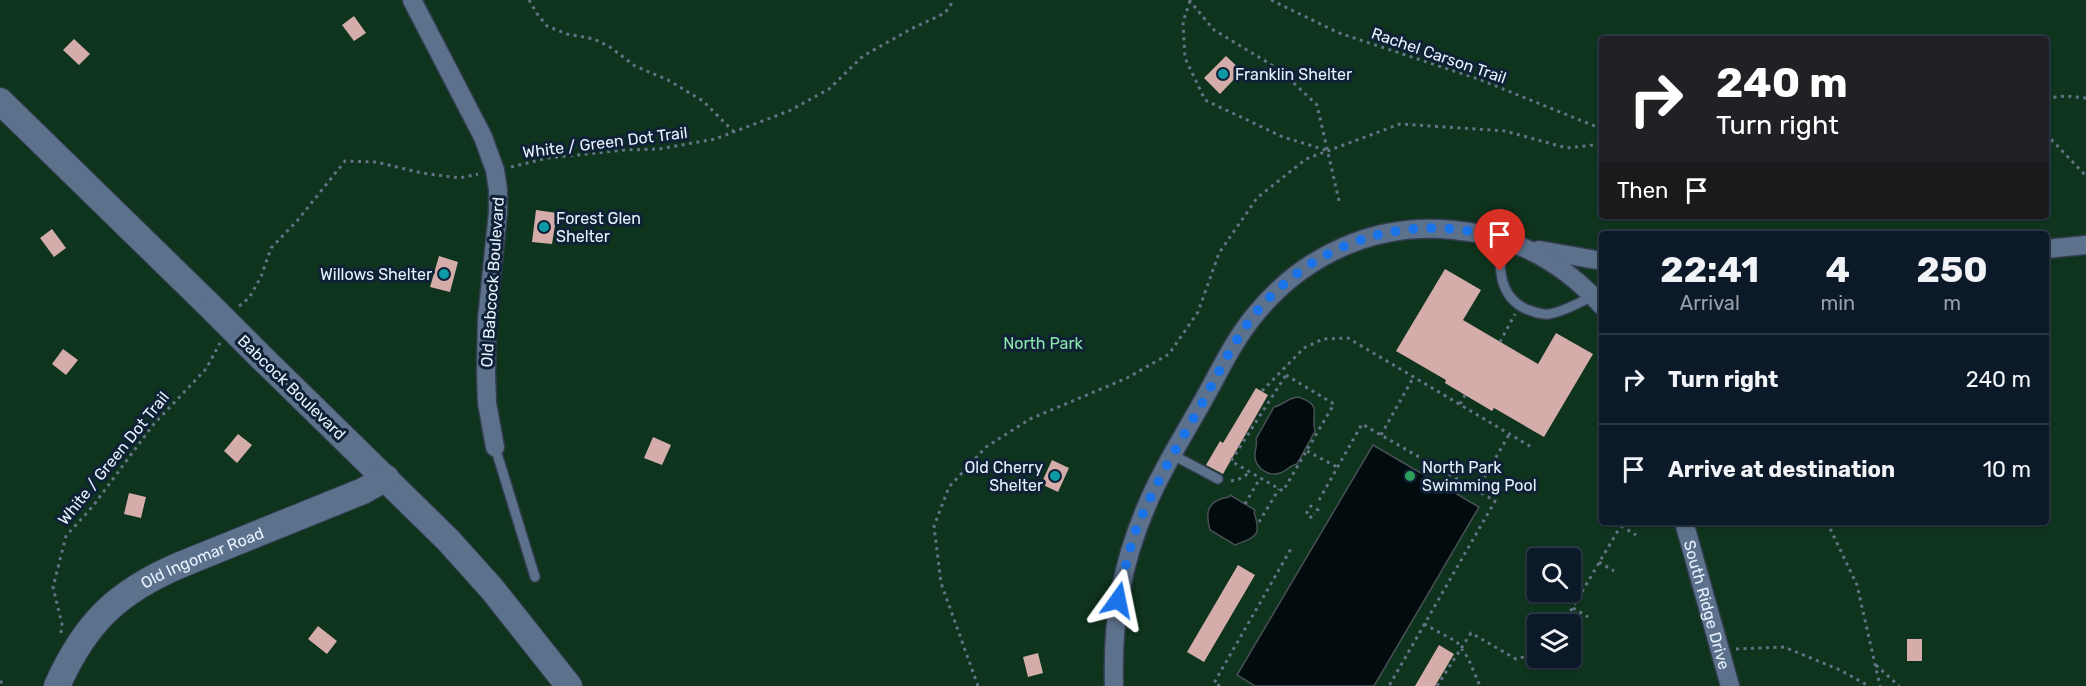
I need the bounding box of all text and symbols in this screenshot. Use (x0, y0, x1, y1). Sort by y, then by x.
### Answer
street label: Rachel Carson Trail (1369, 23, 1509, 87)
text: 240 m (1716, 58, 1848, 108)
icon: right (1617, 60, 1695, 138)
place label: Franklin Shelter (1235, 65, 1352, 84)
marker: Franklin Shelter (1216, 67, 1230, 81)
text: Turn right (1716, 109, 1839, 141)
street label: White / Green Dot Trail (522, 123, 689, 162)
icon: arrive (1680, 174, 1713, 207)
text: Then (1617, 177, 1668, 204)
street label: Old Babcock Boulevard (477, 196, 508, 368)
place label: Forest Glen Shelter (556, 209, 641, 246)
pin (1474, 209, 1525, 271)
icon: arrive (1483, 218, 1516, 251)
marker: Forest Glen Shelter (537, 220, 551, 234)
text: 22:41 (1660, 248, 1759, 291)
text: 4 (1826, 248, 1850, 291)
text: 250 (1917, 248, 1988, 291)
place label: Willows Shelter (320, 265, 432, 284)
marker: Willows Shelter (437, 267, 451, 281)
text: Arrival (1680, 291, 1740, 315)
text: min (1821, 291, 1855, 315)
text: m (1943, 291, 1961, 315)
street label: Babcock Boulevard (234, 331, 350, 444)
park label: North Park (1003, 334, 1084, 353)
icon: right (1617, 363, 1650, 396)
text: Turn right (1668, 366, 1778, 393)
text: 240 m (1966, 366, 2031, 393)
street label: White / Green Dot Trail (54, 388, 173, 529)
icon: arrive (1617, 453, 1650, 486)
text: Arrive at destination (1668, 456, 1895, 483)
text: 10 m (1983, 456, 2031, 483)
place label: Old Cherry Shelter (964, 458, 1043, 495)
place label: North Park Swimming Pool (1422, 458, 1537, 495)
marker: Old Cherry Shelter (1048, 469, 1062, 483)
marker: North Park Swimming Pool (1403, 469, 1417, 483)
street label: Old Ingomar Road (137, 523, 266, 593)
street label: South Ridge Drive (1680, 538, 1734, 672)
map controls (1527, 548, 1581, 668)
button: search (1527, 548, 1581, 602)
position arrow (1086, 568, 1150, 632)
button: layers (1527, 614, 1581, 668)

